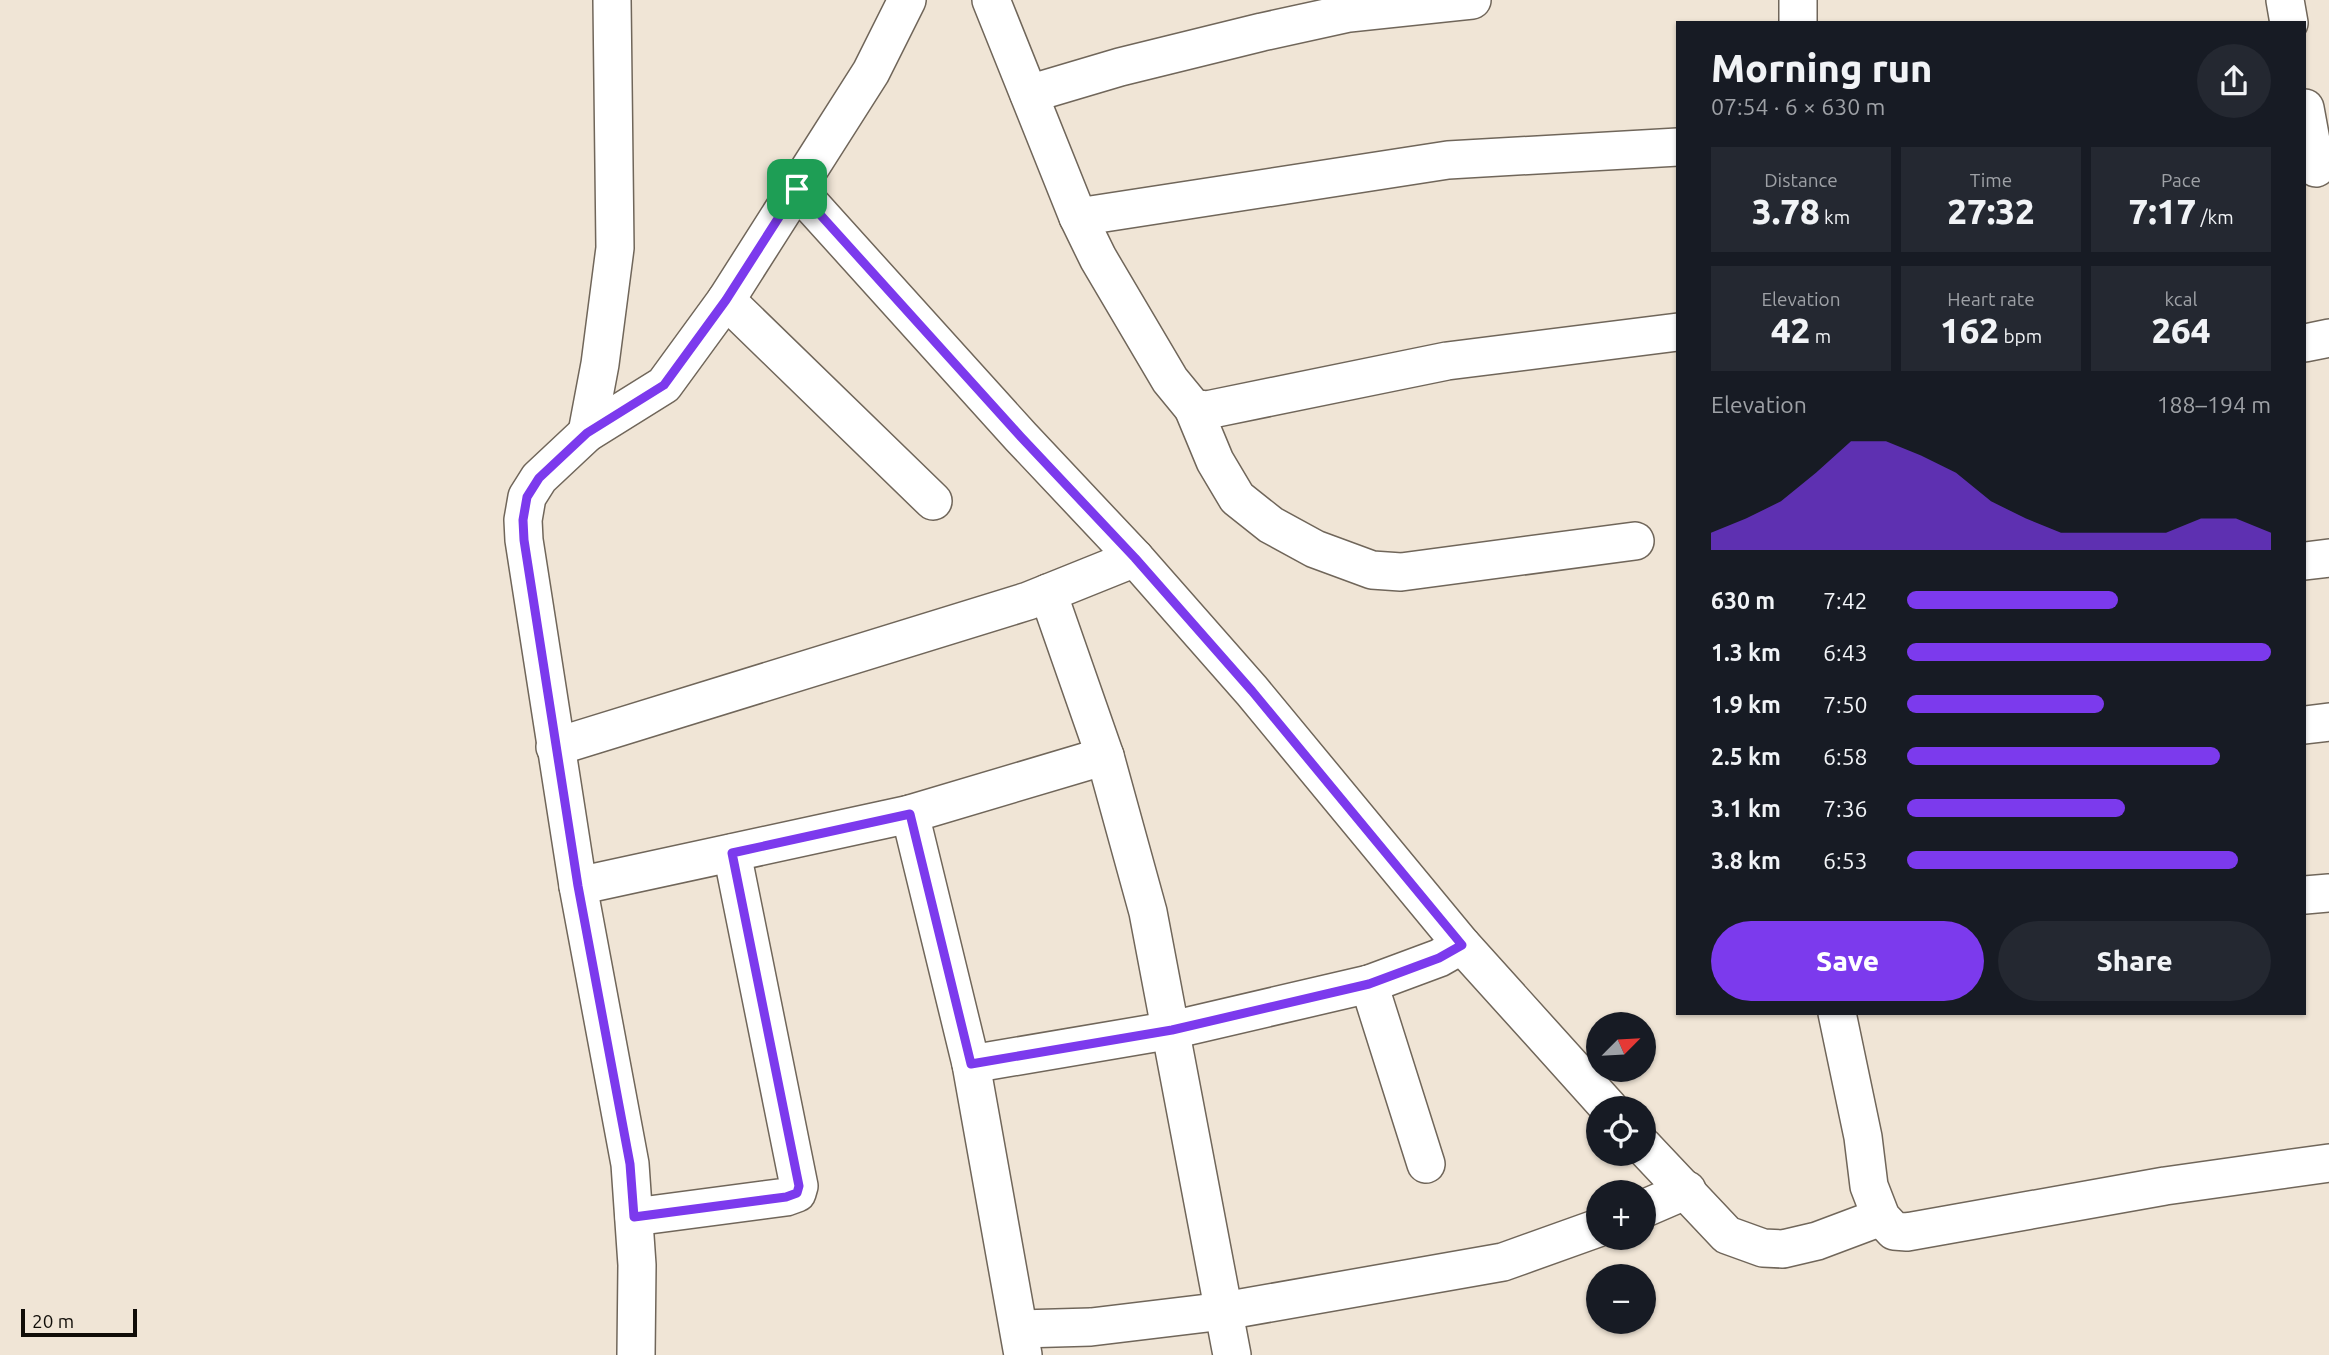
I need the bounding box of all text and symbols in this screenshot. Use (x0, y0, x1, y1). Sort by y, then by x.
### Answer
button: share (2197, 44, 2271, 118)
text: Morning run (1711, 47, 1932, 89)
text: 07:54 · 6 × 630 m (1711, 94, 1885, 119)
pin (767, 159, 827, 219)
text: Distance (1764, 169, 1838, 191)
text: Time (1970, 169, 2012, 191)
text: Pace (2161, 169, 2201, 191)
icon: arrive (778, 170, 816, 208)
text: 3.78 (1752, 191, 1820, 231)
text: 27:32 (1947, 191, 2035, 231)
text: 7:17 (2128, 191, 2196, 231)
text: km (1820, 206, 1850, 228)
text: /km (2196, 206, 2234, 228)
text: Elevation (1761, 288, 1841, 310)
text: Heart rate (1947, 288, 2035, 310)
text: kcal (2165, 288, 2197, 310)
text: 42 (1771, 310, 1810, 350)
text: 162 (1940, 310, 1999, 350)
text: 264 (2151, 310, 2211, 350)
text: m (1810, 325, 1831, 347)
text: bpm (1999, 325, 2042, 347)
text: Elevation (1711, 392, 1807, 417)
text: 188–194 m (2157, 392, 2271, 417)
text: 630 m (1711, 588, 1775, 613)
text: 7:42 (1823, 588, 1868, 613)
text: 1.3 km (1711, 640, 1781, 665)
text: 6:43 (1823, 640, 1868, 665)
text: 1.9 km (1711, 692, 1781, 717)
text: 7:50 (1823, 692, 1868, 717)
text: 2.5 km (1711, 744, 1781, 769)
text: 6:58 (1823, 744, 1868, 769)
text: 3.1 km (1711, 796, 1781, 821)
text: 7:36 (1823, 796, 1868, 821)
text: 3.8 km (1711, 848, 1781, 873)
text: 6:53 (1823, 848, 1868, 873)
button: Save (1711, 921, 1984, 1001)
button: Share (1998, 921, 2271, 1001)
north arrow (1586, 1012, 1656, 1082)
map controls (1586, 1012, 1656, 1334)
button: locate (1586, 1096, 1656, 1166)
button: + (1586, 1180, 1656, 1250)
button: − (1586, 1264, 1656, 1334)
scale bar (21, 1306, 136, 1338)
text: 20 m (32, 1310, 74, 1332)

